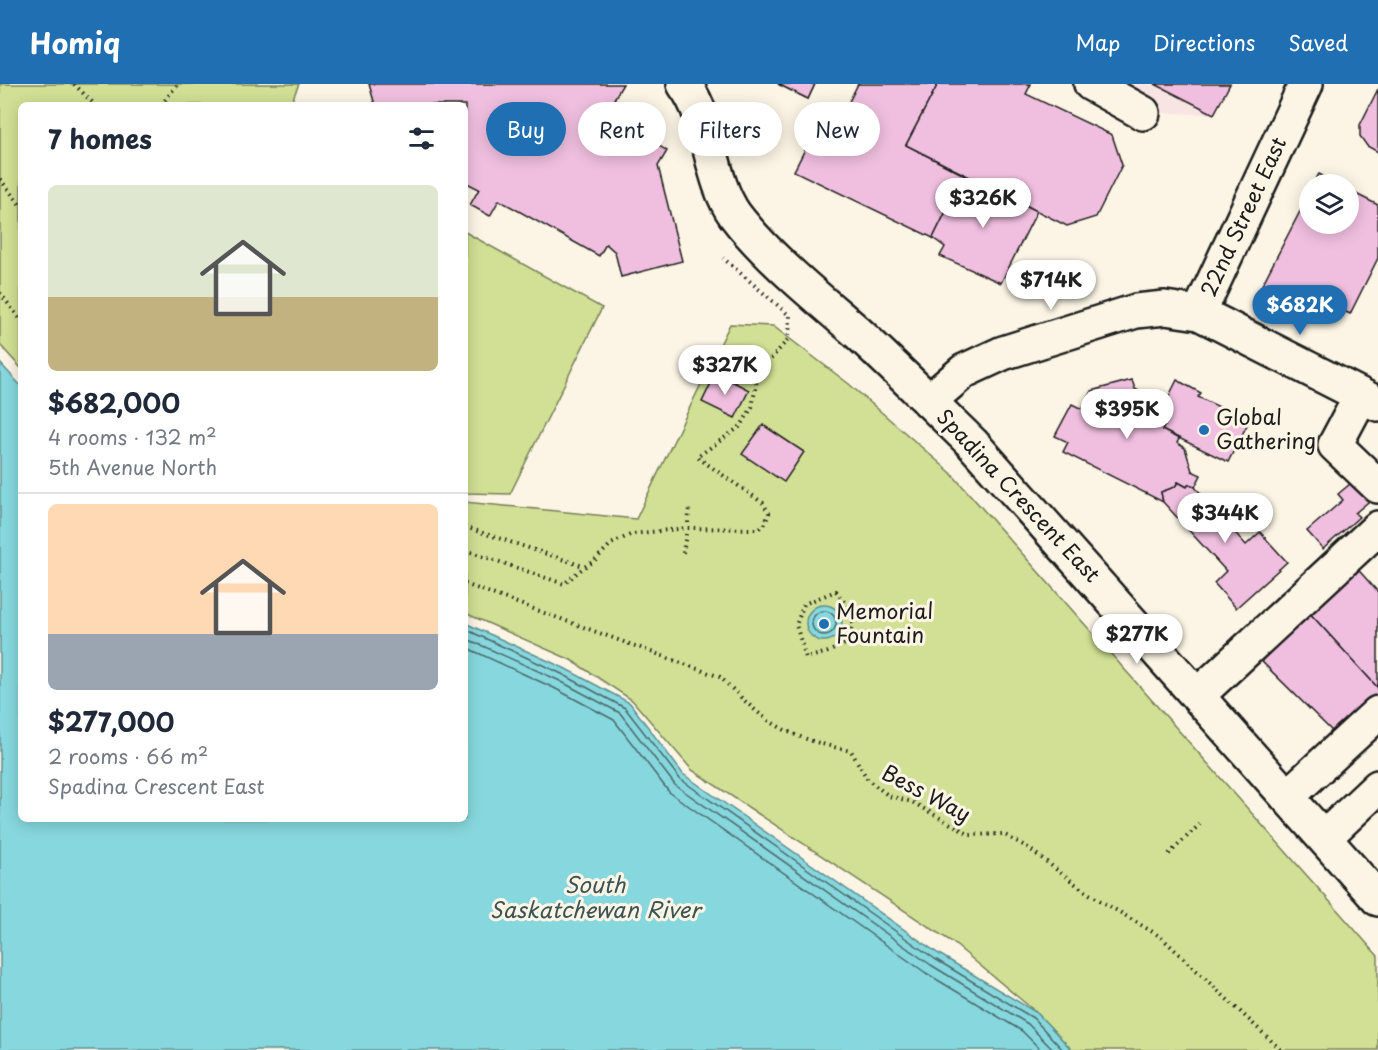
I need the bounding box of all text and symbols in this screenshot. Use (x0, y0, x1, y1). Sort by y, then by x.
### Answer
text: Homiq (30, 21, 120, 64)
text: Map (1075, 26, 1120, 58)
text: Directions (1153, 26, 1255, 58)
text: Saved (1288, 26, 1348, 58)
chip: Buy (486, 102, 566, 156)
chip: Rent (578, 102, 666, 156)
chip: Filters (678, 102, 782, 156)
chip: New (794, 102, 880, 156)
text: 7 homes (48, 119, 152, 158)
icon: filters (405, 122, 438, 155)
street label: 22nd Street East (1191, 131, 1293, 301)
map controls (1299, 174, 1359, 234)
button: layers (1299, 174, 1359, 234)
pin: $326K (941, 178, 1025, 229)
text: $326K (949, 182, 1017, 212)
icon: home (189, 224, 297, 332)
pin: $714K (1009, 260, 1093, 311)
text: $714K (1020, 264, 1082, 294)
pin: $682K (1258, 285, 1342, 336)
text: $682K (1266, 289, 1334, 319)
pin: $327K (683, 345, 767, 396)
text: $327K (692, 349, 758, 379)
text: $682,000 (48, 383, 180, 422)
pin: $395K (1085, 389, 1169, 440)
text: $395K (1095, 393, 1159, 423)
place label: Global Gathering (1216, 400, 1316, 456)
street label: Spadina Crescent East (930, 401, 1109, 589)
text: 4 rooms · 132 m² (48, 422, 217, 452)
marker: Global Gathering (1197, 423, 1211, 437)
text: 5th Avenue North (48, 452, 217, 482)
pin: $344K (1183, 493, 1267, 544)
text: $344K (1191, 497, 1259, 527)
icon: home (189, 543, 297, 651)
place label: Memorial Fountain (836, 594, 933, 650)
pin: $277K (1095, 614, 1179, 665)
marker: Memorial Fountain (817, 617, 831, 631)
text: $277K (1106, 618, 1168, 648)
text: $277,000 (48, 702, 175, 741)
text: 2 rooms · 66 m² (48, 741, 208, 771)
street label: Bess Way (877, 755, 977, 829)
text: Spadina Crescent East (48, 771, 265, 801)
water label: South Saskatchewan River (490, 867, 703, 925)

